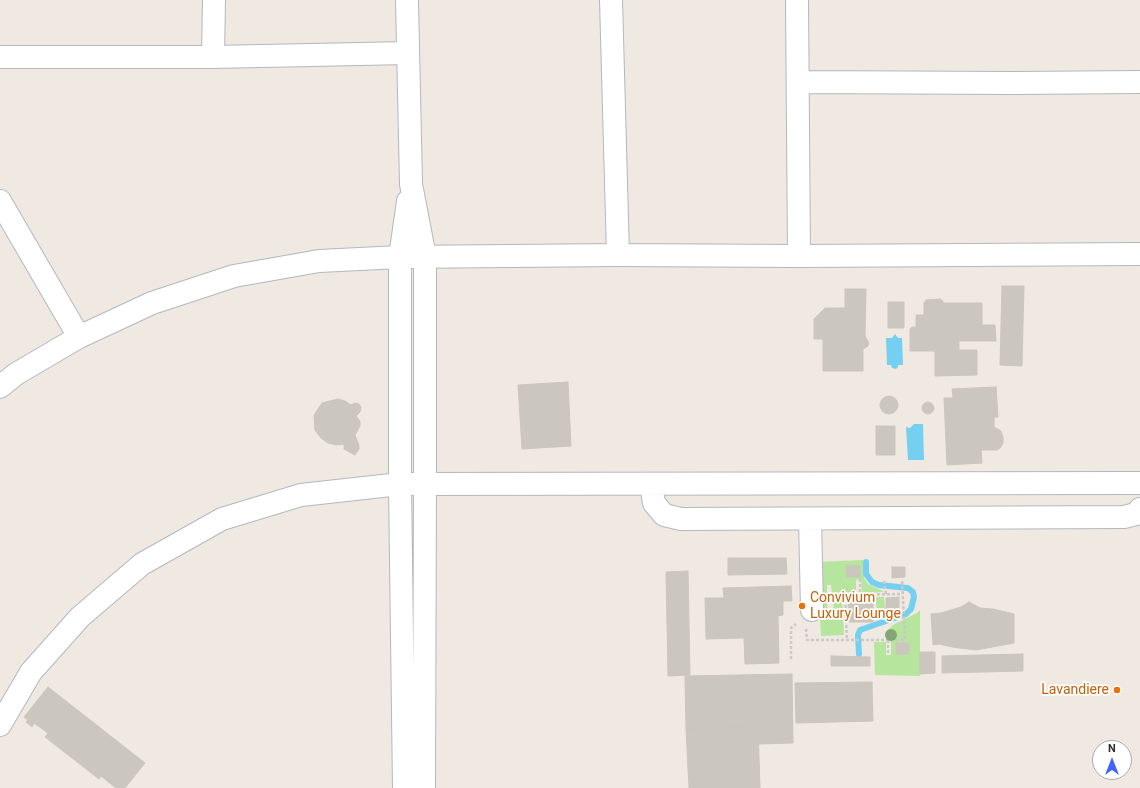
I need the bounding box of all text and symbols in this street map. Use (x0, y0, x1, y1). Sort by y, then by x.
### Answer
place label: Convivium Luxury Lounge (810, 590, 901, 622)
marker: Convivium Luxury Lounge (797, 601, 807, 611)
place label: Lavandiere (1041, 682, 1109, 698)
marker: Lavandiere (1112, 685, 1122, 695)
north arrow (1092, 740, 1132, 780)
text: N (1108, 742, 1116, 755)

